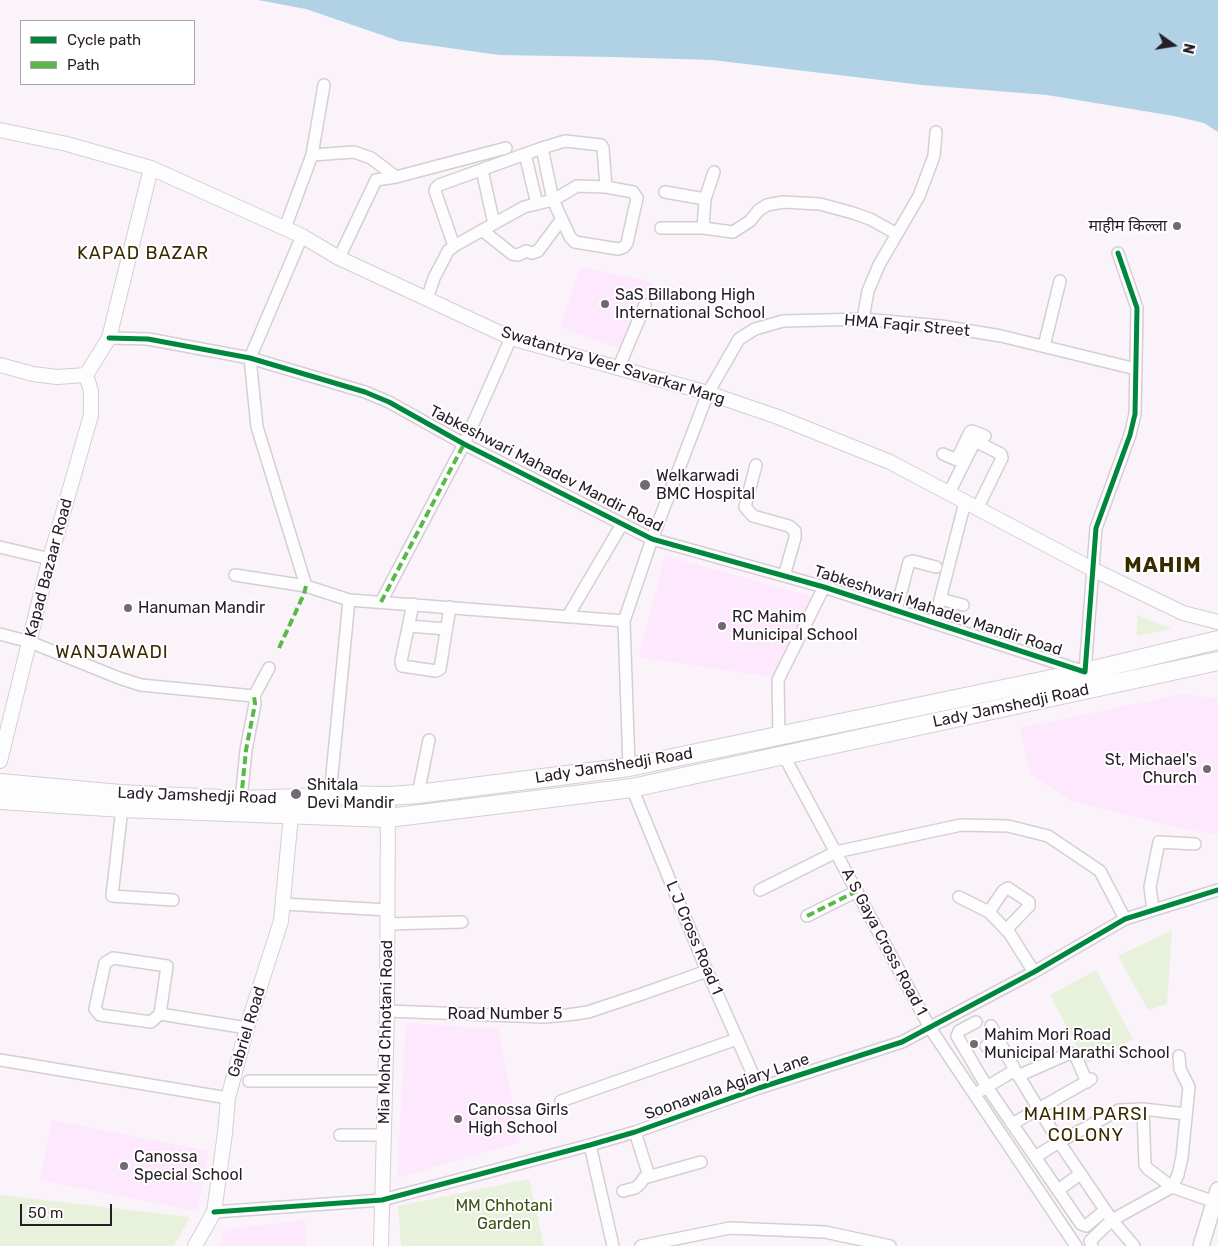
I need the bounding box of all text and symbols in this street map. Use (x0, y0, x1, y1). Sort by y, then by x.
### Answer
legend (20, 20, 195, 85)
north arrow (1148, 20, 1198, 70)
text: Cycle path (67, 31, 141, 49)
text: N (1179, 42, 1198, 55)
text: Path (67, 56, 100, 74)
place label: माहीम किल्ला (1089, 216, 1167, 236)
marker: माहीम किल्ला (1171, 220, 1183, 232)
district label: KAPAD BAZAR (76, 243, 210, 265)
place label: SaS Billabong High International School (615, 285, 765, 323)
marker: SaS Billabong High International School (599, 298, 611, 310)
street label: HMA Faqir Street (843, 311, 971, 341)
street label: Swatantrya Veer Savarkar Marg (499, 323, 727, 409)
street label: Tabkeshwari Mahadev Mandir Road (426, 402, 666, 536)
place label: Welkarwadi BMC Hospital (656, 466, 755, 504)
marker: Welkarwadi BMC Hospital (638, 478, 652, 492)
street label: Kapad Bazaar Road (21, 496, 77, 640)
district label: MAHIM (1124, 553, 1202, 579)
street label: Tabkeshwari Mahadev Mandir Road (812, 562, 1064, 660)
place label: Hanuman Mandir (138, 598, 265, 618)
marker: Hanuman Mandir (122, 602, 134, 614)
place label: RC Mahim Municipal School (732, 607, 858, 645)
marker: RC Mahim Municipal School (716, 620, 728, 632)
district label: WANJAWADI (54, 642, 170, 664)
street label: Lady Jamshedji Road (931, 680, 1091, 732)
street label: Lady Jamshedji Road (534, 744, 694, 788)
place label: St, Michael's Church (1105, 750, 1197, 788)
marker: St, Michael's Church (1201, 763, 1213, 775)
place label: Shitala Devi Mandir (307, 775, 394, 813)
street label: Lady Jamshedji Road (117, 784, 277, 808)
marker: Shitala Devi Mandir (289, 787, 303, 801)
street label: A S Gaya Cross Road 1 (837, 865, 931, 1019)
street label: L J Cross Road 1 (661, 878, 727, 998)
street label: Mia Mohd Chhotani Road (375, 940, 397, 1124)
street label: Gabriel Road (224, 984, 270, 1080)
street label: Road Number 5 (448, 1004, 562, 1024)
place label: Mahim Mori Road Municipal Marathi School (984, 1025, 1170, 1063)
marker: Mahim Mori Road Municipal Marathi School (968, 1038, 980, 1050)
street label: Soonawala Agiary Lane (642, 1050, 812, 1124)
place label: Canossa Girls High School (468, 1100, 568, 1138)
district label: MAHIM PARSI COLONY (1022, 1104, 1150, 1146)
marker: Canossa Girls High School (452, 1113, 464, 1125)
place label: Canossa Special School (134, 1147, 243, 1185)
marker: Canossa Special School (118, 1160, 130, 1172)
scale bar (22, 1194, 115, 1226)
park label: MM Chhotani Garden (455, 1196, 553, 1234)
text: 50 m (28, 1204, 63, 1222)

